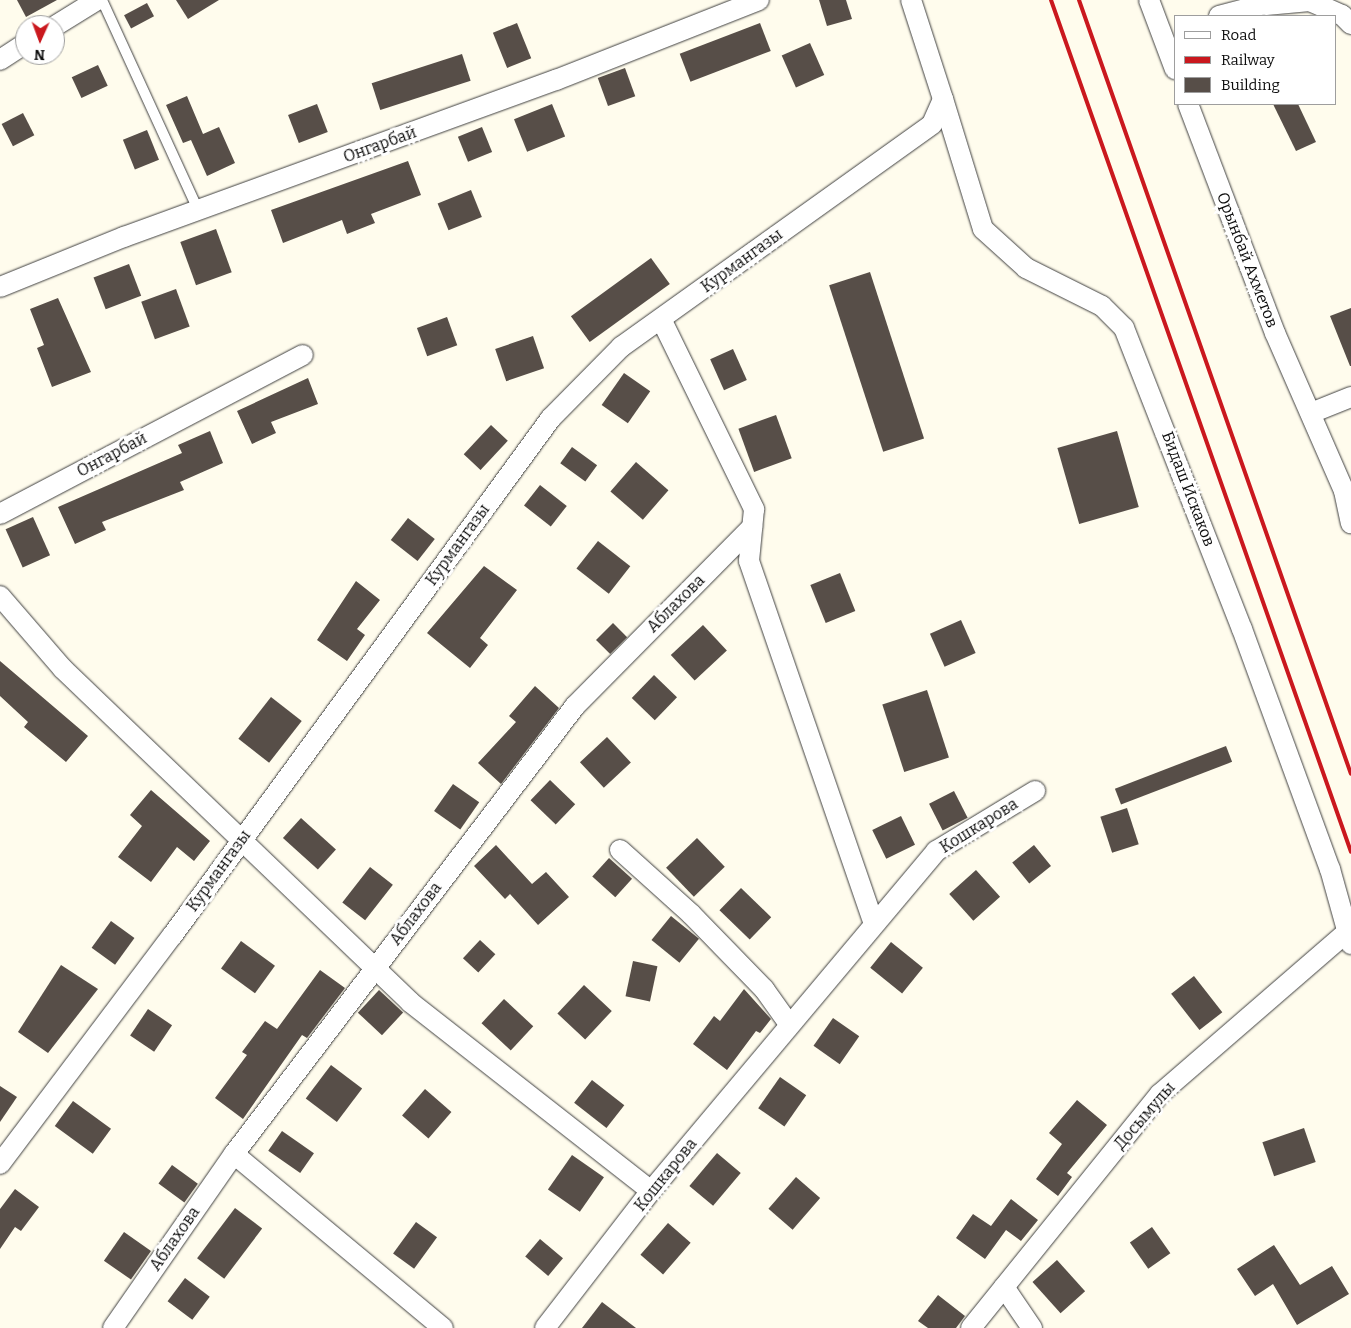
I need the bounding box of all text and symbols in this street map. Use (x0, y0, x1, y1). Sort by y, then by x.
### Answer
north arrow (15, 15, 65, 65)
legend (1174, 15, 1336, 105)
text: Road (1221, 26, 1256, 44)
text: N (34, 46, 45, 63)
text: Railway (1221, 51, 1275, 69)
text: Building (1221, 76, 1280, 94)
street label: Онгарбай (341, 123, 419, 167)
street label: Орынбай Ахметов (1212, 190, 1282, 330)
street label: Курмангазы (698, 225, 786, 297)
street label: Онгарбай (74, 429, 150, 481)
street label: Бидаш Искаков (1157, 429, 1219, 549)
street label: Курмангазы (422, 501, 494, 589)
street label: Аблахова (643, 571, 709, 637)
street label: Кошкарова (936, 794, 1022, 858)
street label: Курмангазы (183, 827, 255, 915)
street label: Аблахова (386, 879, 446, 949)
street label: Досымулы (1111, 1079, 1179, 1153)
street label: Кошкарова (631, 1135, 701, 1215)
street label: Аблахова (146, 1203, 204, 1275)

